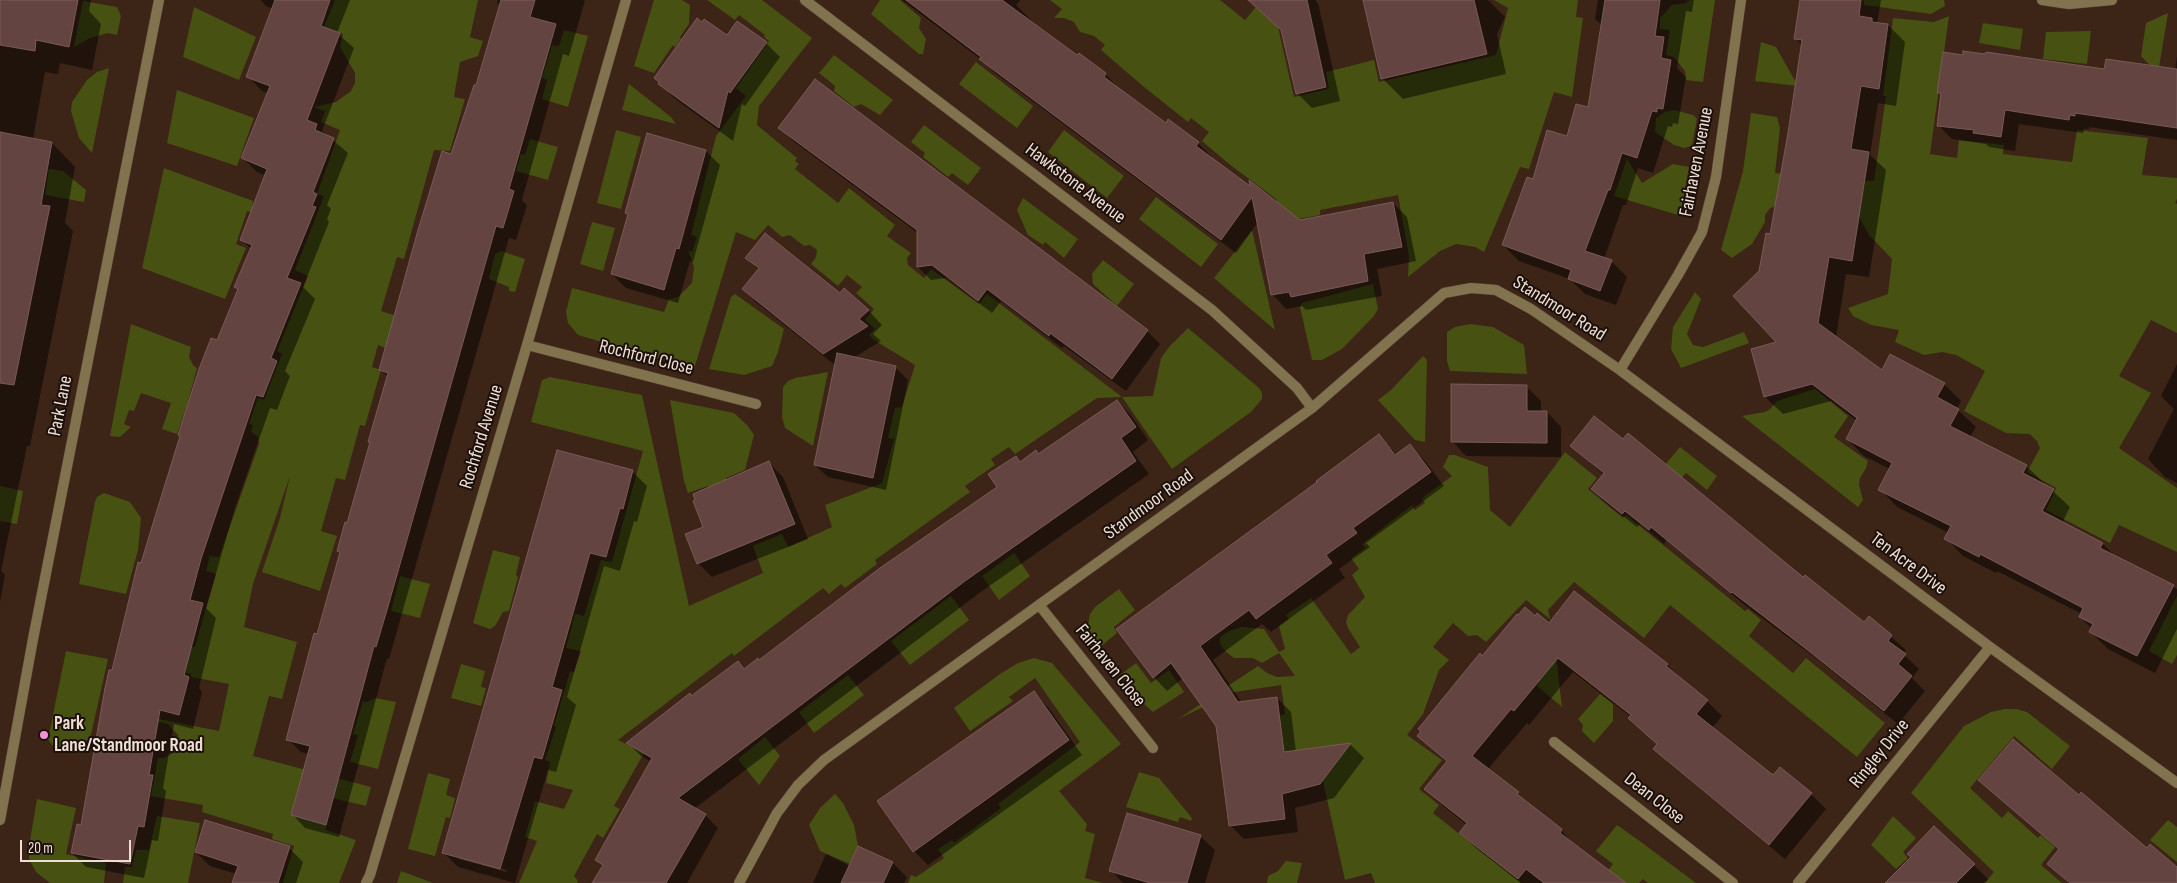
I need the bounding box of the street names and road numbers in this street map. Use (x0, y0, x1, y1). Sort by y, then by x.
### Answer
street label: Fairhaven Avenue (1675, 105, 1719, 219)
street label: Hawkstone Avenue (1020, 139, 1130, 229)
street label: Standmoor Road (1508, 271, 1610, 347)
street label: Rochford Close (597, 335, 695, 381)
street label: Park Lane (44, 374, 78, 438)
street label: Rochford Avenue (455, 382, 509, 492)
street label: Standmoor Road (1100, 465, 1198, 545)
street label: Ten Acre Drive (1865, 528, 1951, 600)
street label: Fairhaven Close (1070, 620, 1150, 712)
street label: Ringley Drive (1845, 715, 1915, 793)
street label: Dean Close (1619, 768, 1689, 830)

